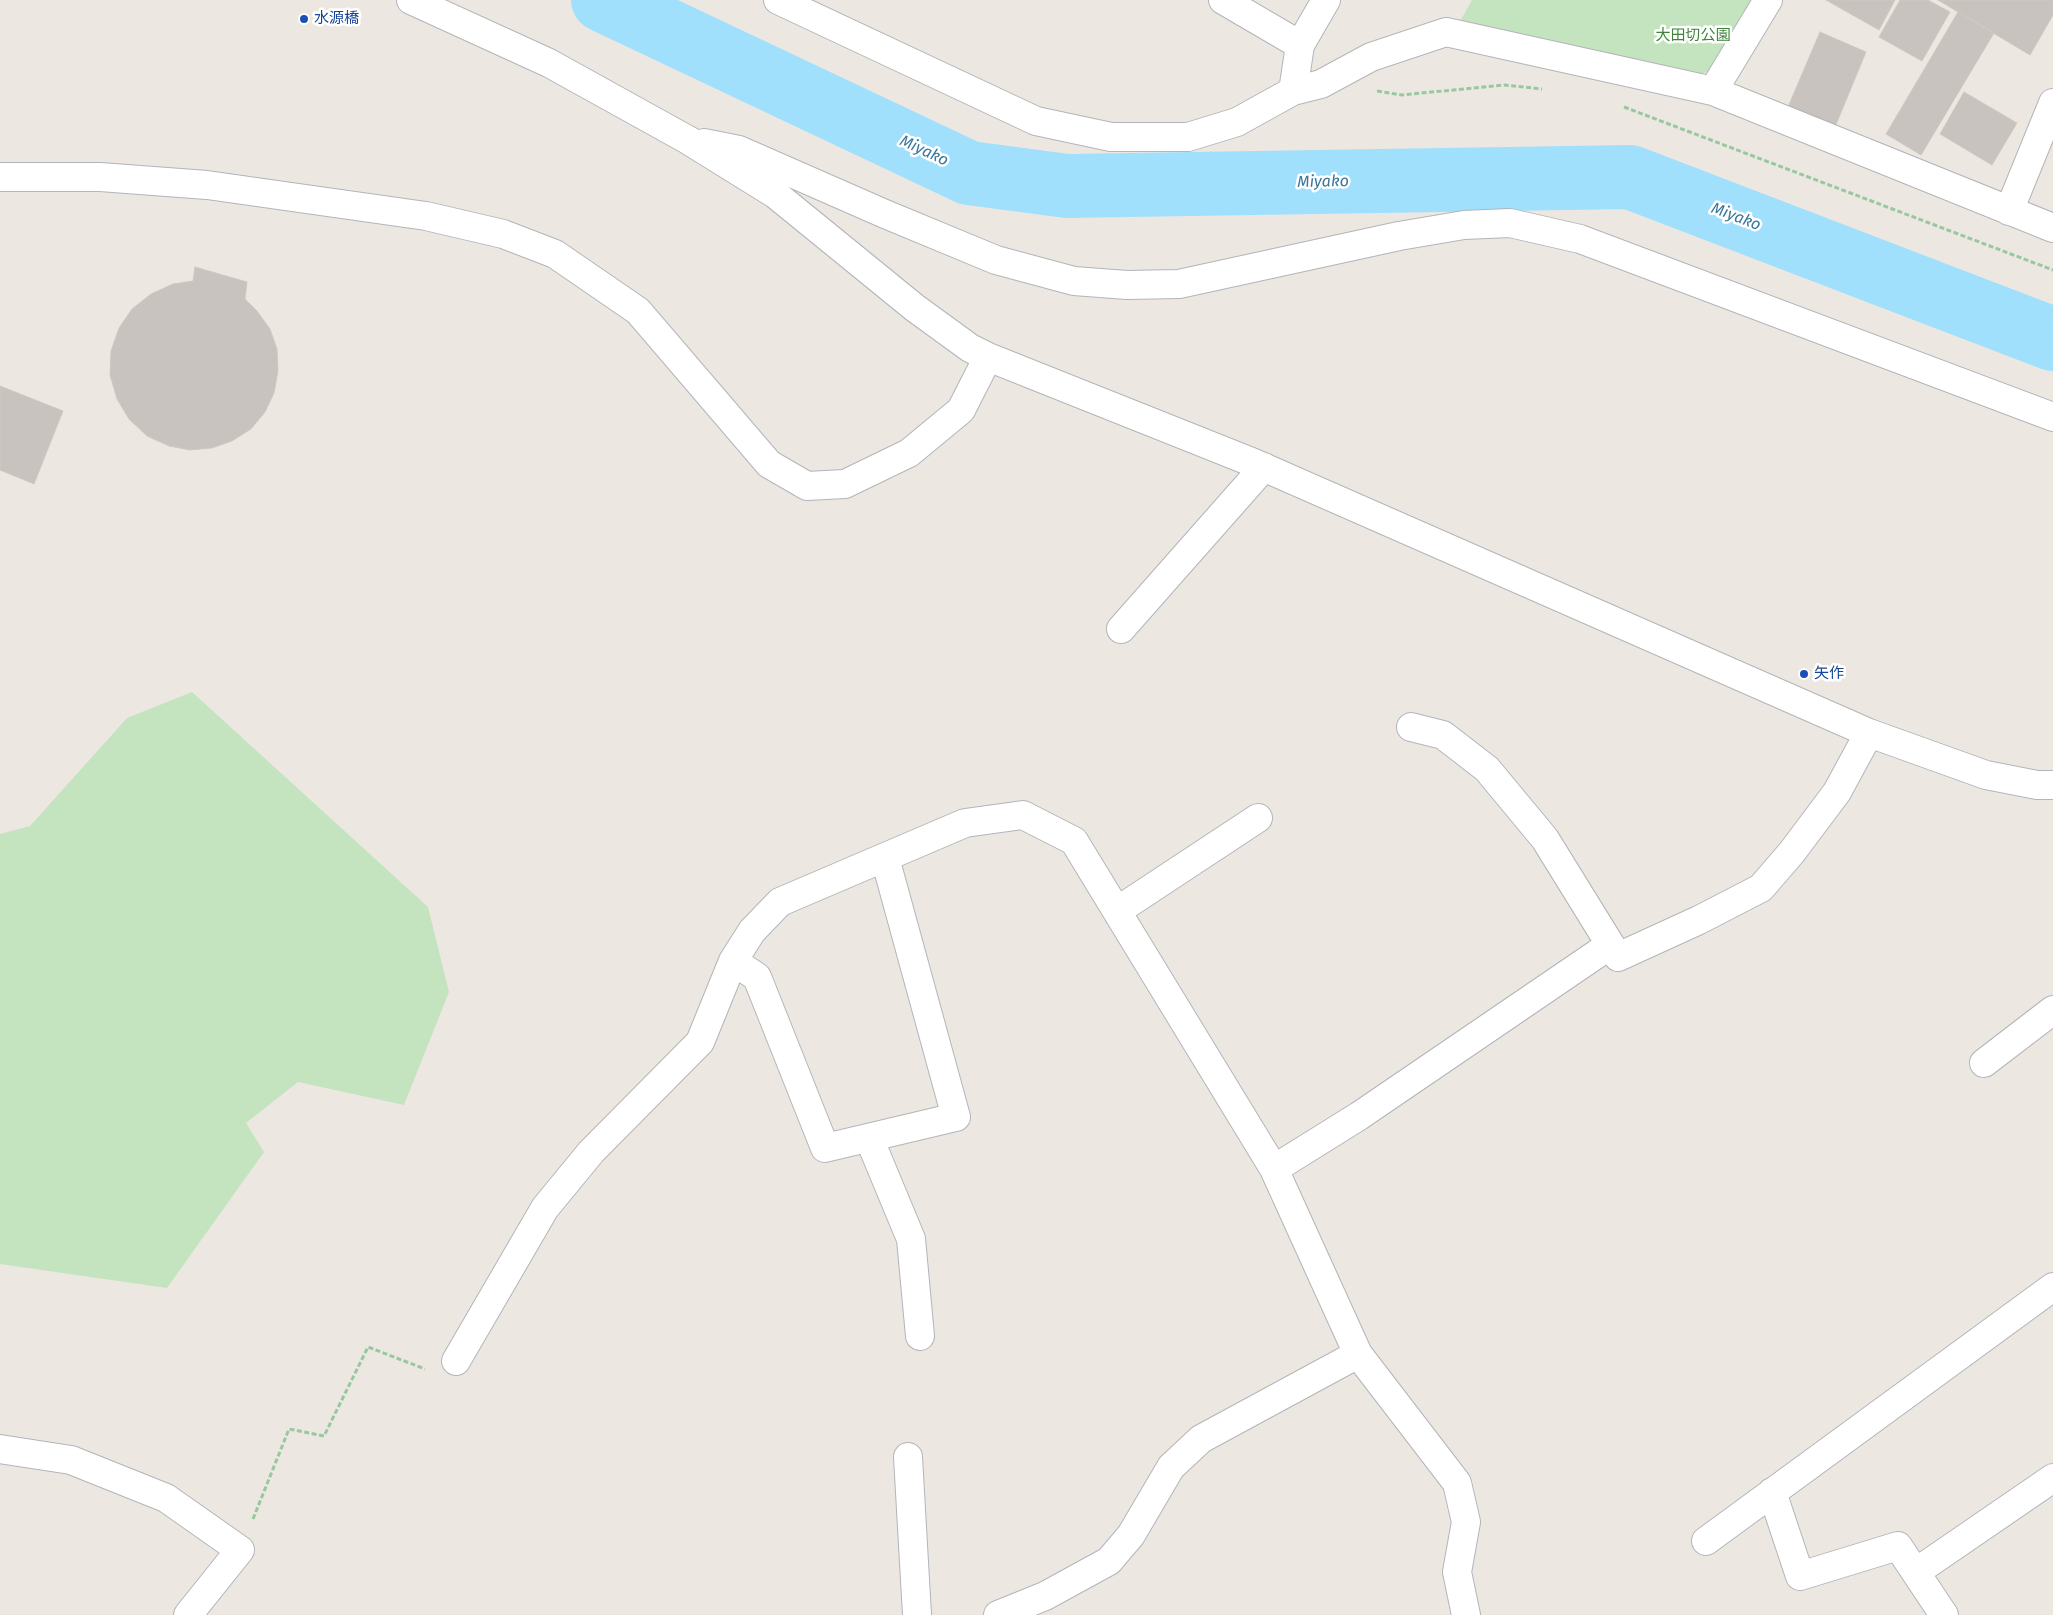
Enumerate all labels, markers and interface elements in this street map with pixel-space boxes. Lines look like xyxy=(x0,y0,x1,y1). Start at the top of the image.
place label: 水源橋 xyxy=(314,10,359,28)
marker: 水源橋 xyxy=(298,13,310,25)
park label: 大田切公園 xyxy=(1656,27,1730,45)
water label: Miyako xyxy=(897,131,951,171)
water label: Miyako xyxy=(1297,172,1349,192)
water label: Miyako xyxy=(1708,199,1764,235)
place label: 矢作 xyxy=(1814,665,1844,683)
marker: 矢作 xyxy=(1798,668,1810,680)

